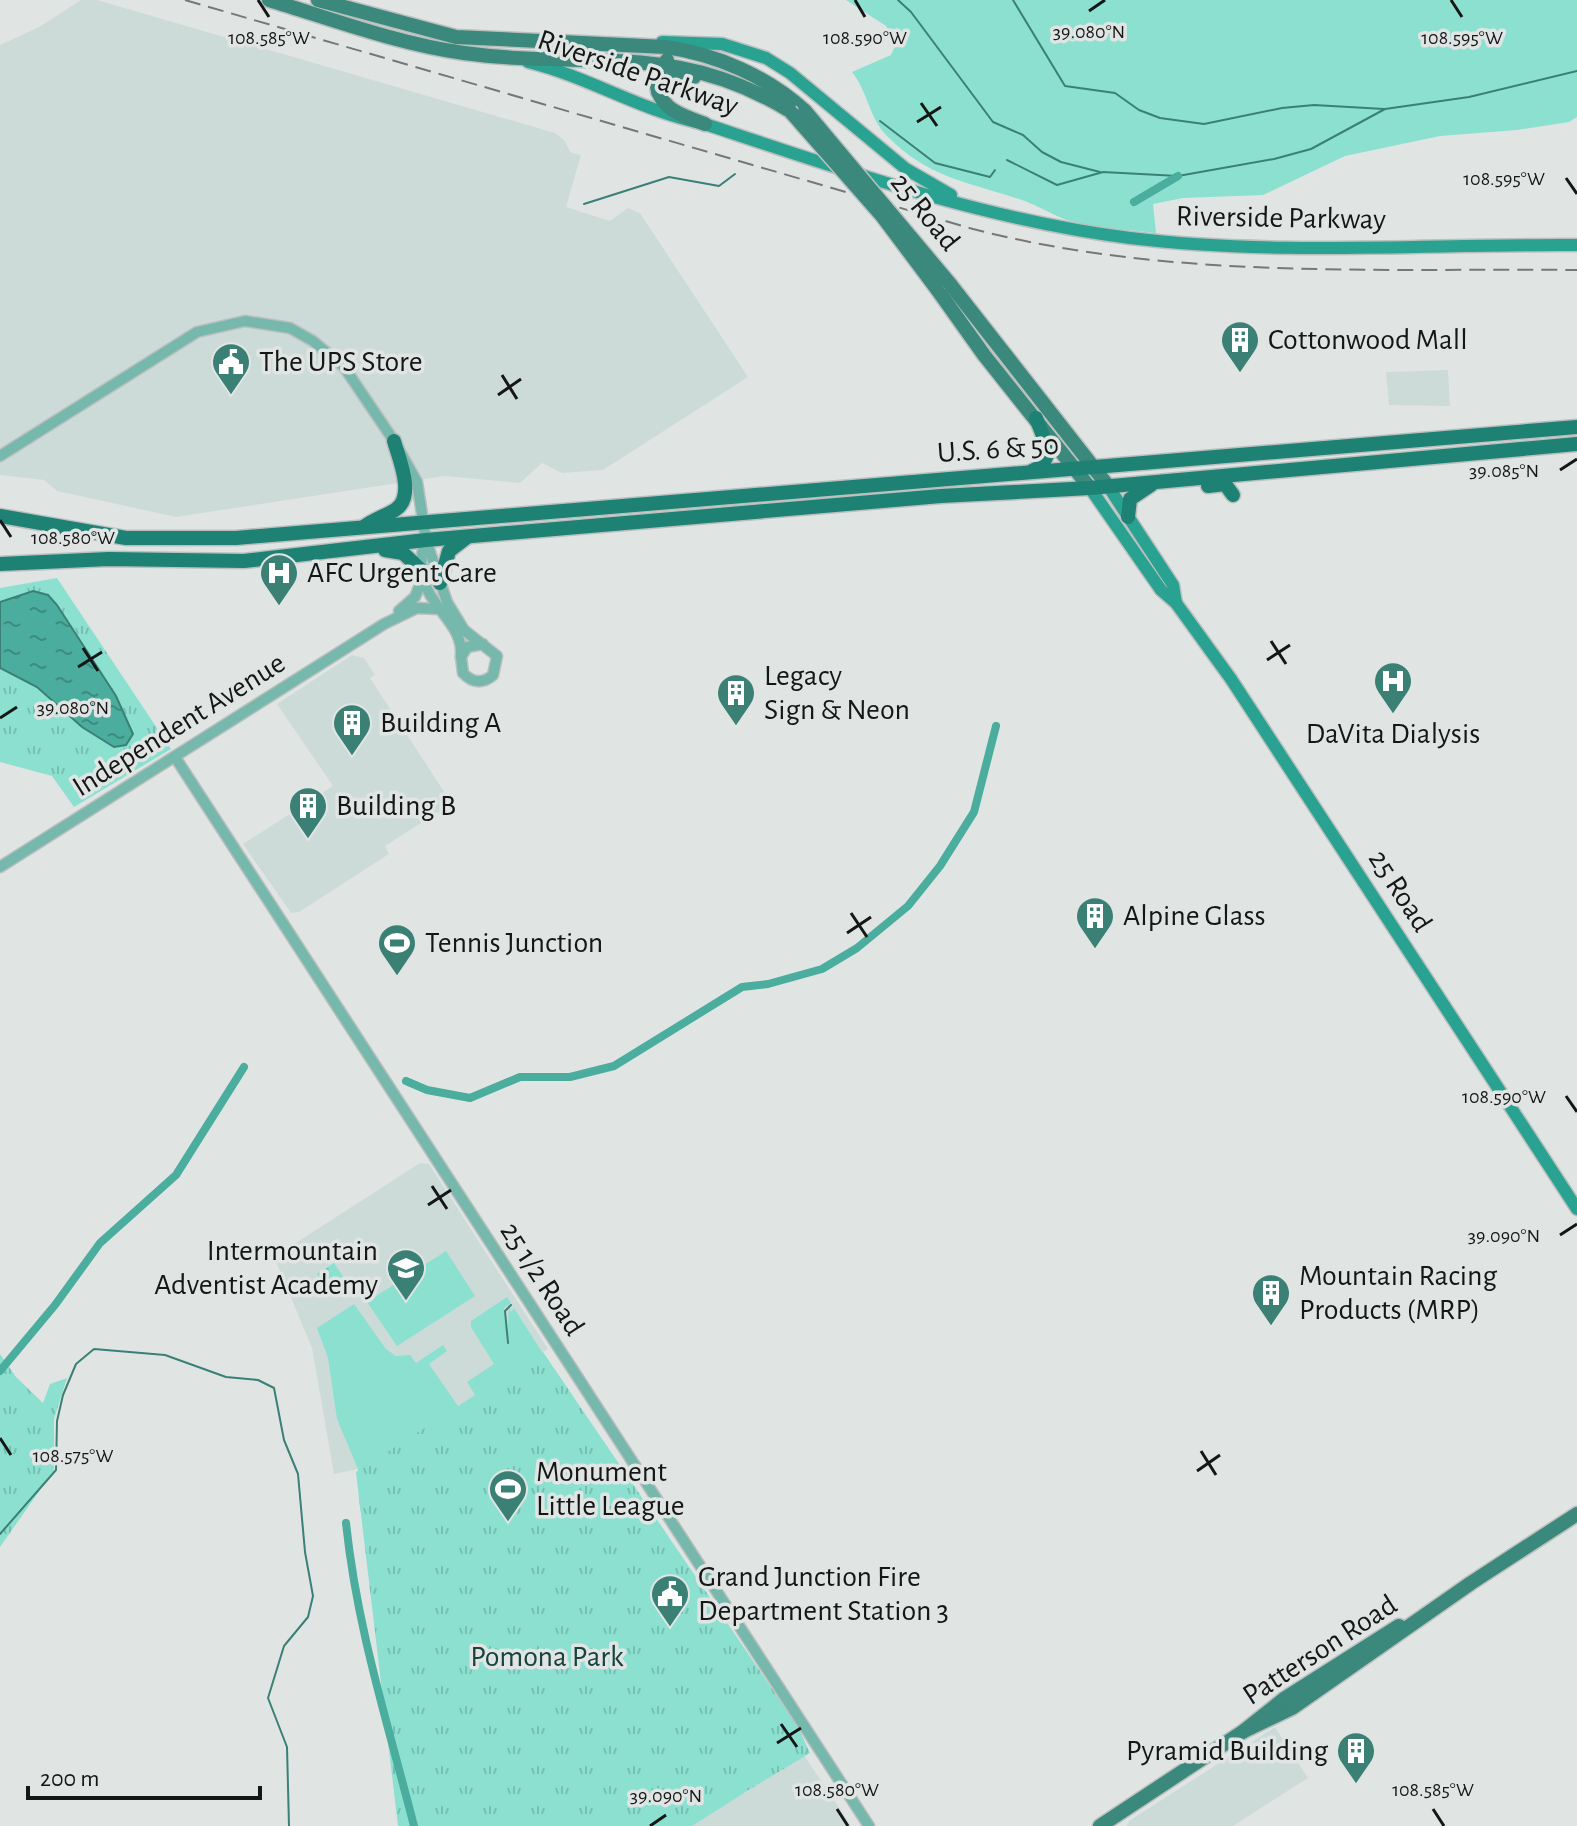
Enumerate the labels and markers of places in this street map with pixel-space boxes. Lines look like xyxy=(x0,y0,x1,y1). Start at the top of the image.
building icon: Cottonwood Mall xyxy=(1219,319,1261,374)
place label: Cottonwood Mall xyxy=(1268,325,1468,355)
public building icon: The UPS Store xyxy=(210,341,252,396)
place label: The UPS Store xyxy=(259,347,423,377)
hospital icon: AFC Urgent Care xyxy=(258,552,300,607)
place label: AFC Urgent Care xyxy=(307,558,497,588)
hospital icon: DaVita Dialysis xyxy=(1372,660,1414,715)
place label: Legacy Sign & Neon xyxy=(764,661,910,725)
building icon: Legacy Sign & Neon xyxy=(715,672,757,727)
building icon: Building A xyxy=(331,702,373,757)
place label: Building A xyxy=(380,708,501,738)
place label: DaVita Dialysis xyxy=(1306,719,1480,749)
building icon: Building B xyxy=(287,785,329,840)
place label: Building B xyxy=(336,791,456,821)
building icon: Alpine Glass xyxy=(1074,895,1116,950)
place label: Alpine Glass xyxy=(1123,901,1266,931)
sports icon: Tennis Junction xyxy=(376,922,418,977)
place label: Tennis Junction xyxy=(425,928,603,958)
place label: Intermountain Adventist Academy xyxy=(154,1236,378,1300)
school or university icon: Intermountain Adventist Academy xyxy=(385,1247,427,1302)
place label: Mountain Racing Products (MRP) xyxy=(1299,1261,1498,1325)
building icon: Mountain Racing Products (MRP) xyxy=(1250,1272,1292,1327)
place label: Monument Little League xyxy=(536,1457,685,1521)
sports icon: Monument Little League xyxy=(487,1468,529,1523)
place label: Grand Junction Fire Department Station 3 xyxy=(698,1562,949,1626)
public building icon: Grand Junction Fire Department Station 3 xyxy=(649,1573,691,1628)
building icon: Pyramid Building xyxy=(1335,1730,1377,1785)
place label: Pyramid Building xyxy=(1126,1736,1328,1766)

